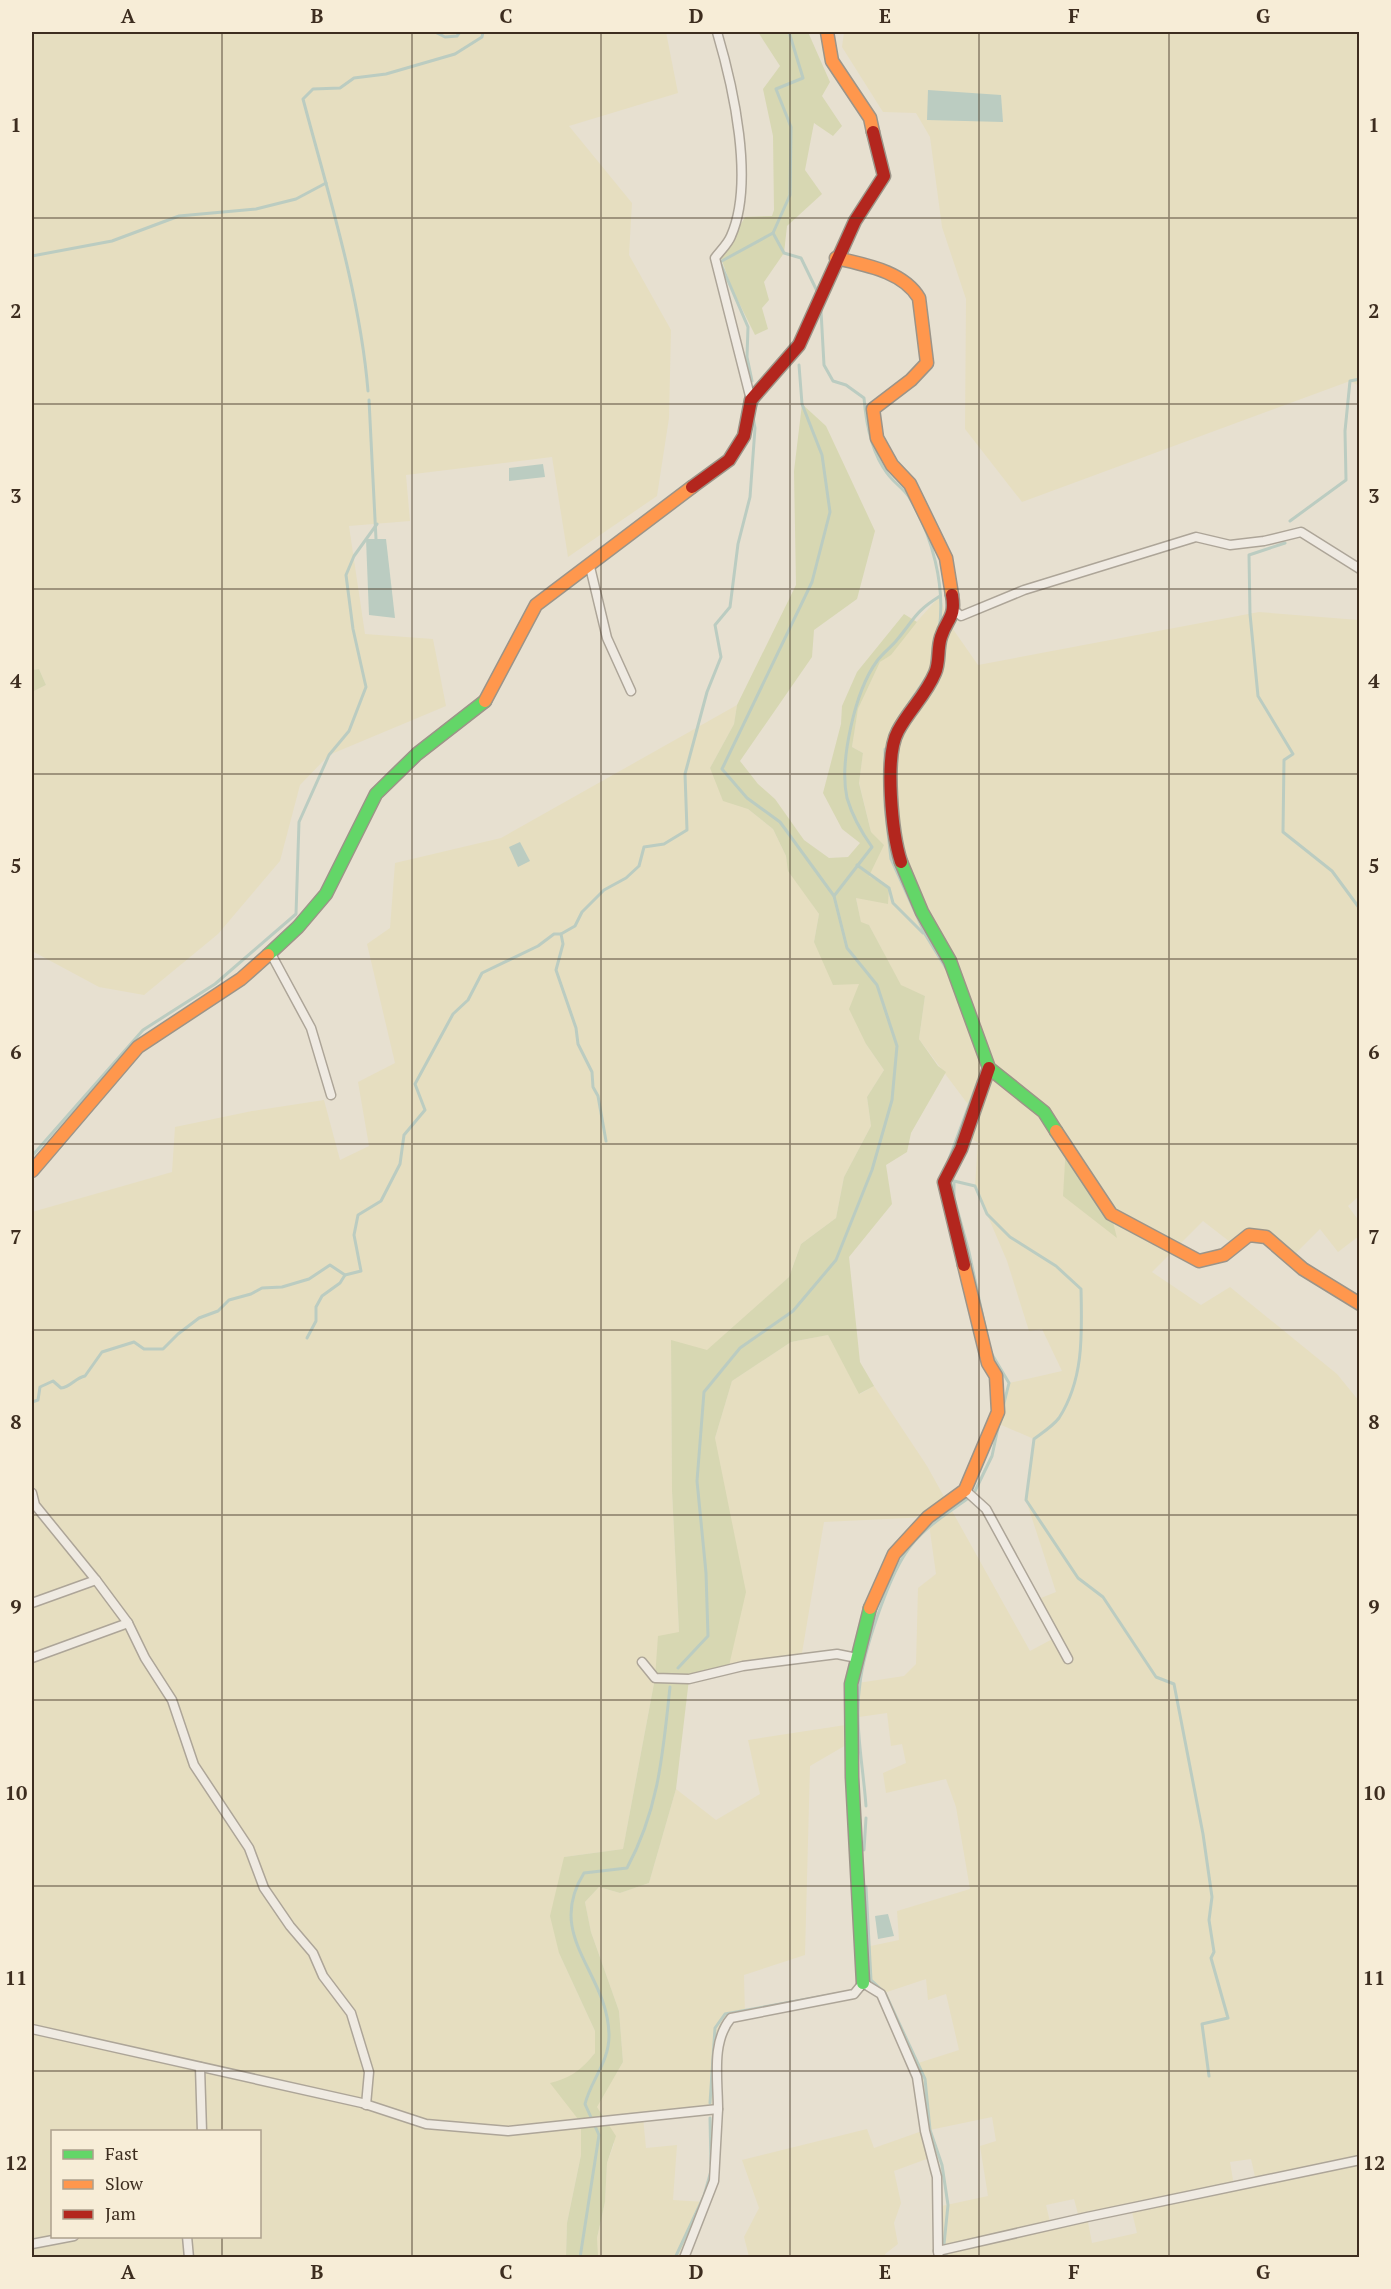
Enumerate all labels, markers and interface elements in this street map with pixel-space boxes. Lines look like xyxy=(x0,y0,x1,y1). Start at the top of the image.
text: A xyxy=(121,2,136,29)
text: B xyxy=(311,2,324,29)
text: C xyxy=(499,2,513,29)
text: D xyxy=(689,2,703,29)
text: E xyxy=(879,2,891,29)
text: F xyxy=(1068,2,1080,29)
text: G xyxy=(1256,2,1270,29)
text: 1 xyxy=(10,111,22,138)
text: 1 xyxy=(1368,111,1380,138)
text: 2 xyxy=(10,297,22,324)
text: 2 xyxy=(1368,297,1380,324)
text: 3 xyxy=(10,482,22,509)
text: 3 xyxy=(1368,482,1380,509)
text: 4 xyxy=(10,667,22,694)
text: 4 xyxy=(1368,667,1380,694)
text: 5 xyxy=(10,852,22,879)
text: 5 xyxy=(1368,852,1380,879)
text: 6 xyxy=(10,1038,22,1065)
text: 6 xyxy=(1368,1038,1380,1065)
text: 7 xyxy=(10,1223,22,1250)
text: 7 xyxy=(1368,1223,1380,1250)
text: 8 xyxy=(10,1408,22,1435)
text: 8 xyxy=(1368,1408,1380,1435)
text: 9 xyxy=(10,1593,22,1620)
text: 9 xyxy=(1368,1593,1380,1620)
text: 10 xyxy=(5,1779,27,1806)
text: 10 xyxy=(1363,1779,1385,1806)
text: 11 xyxy=(5,1964,27,1991)
text: 11 xyxy=(1363,1964,1385,1991)
legend xyxy=(51,2130,261,2238)
text: Fast xyxy=(105,2141,139,2165)
text: 12 xyxy=(5,2149,27,2176)
text: 12 xyxy=(1363,2149,1385,2176)
text: Slow xyxy=(105,2171,144,2195)
text: Jam xyxy=(105,2201,136,2225)
text: A xyxy=(121,2258,136,2285)
text: B xyxy=(311,2258,324,2285)
text: C xyxy=(499,2258,513,2285)
text: D xyxy=(689,2258,703,2285)
text: E xyxy=(879,2258,891,2285)
text: F xyxy=(1068,2258,1080,2285)
text: G xyxy=(1256,2258,1270,2285)

